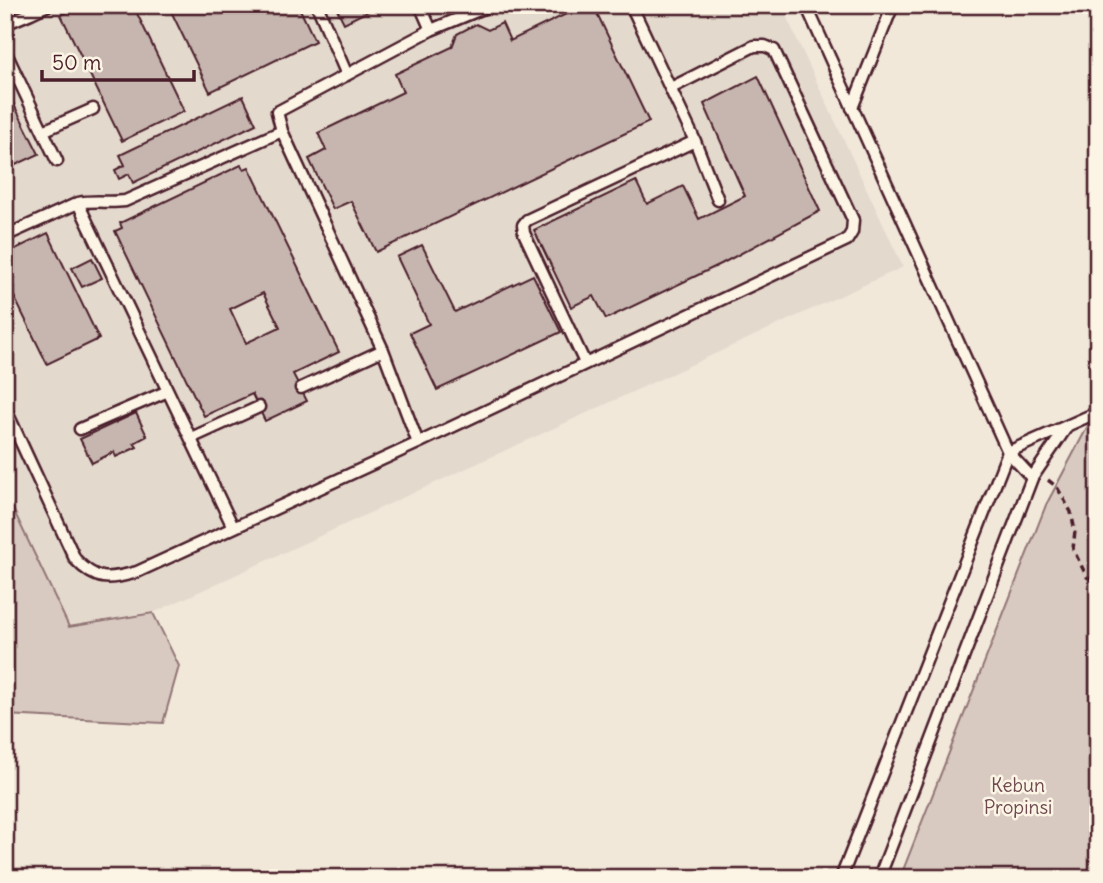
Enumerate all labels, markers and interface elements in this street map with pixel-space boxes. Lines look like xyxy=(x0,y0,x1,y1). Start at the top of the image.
scale bar xyxy=(42,38,194,82)
text: 50 m xyxy=(52,49,101,76)
park label: Kebun Propinsi xyxy=(984,773,1052,819)

